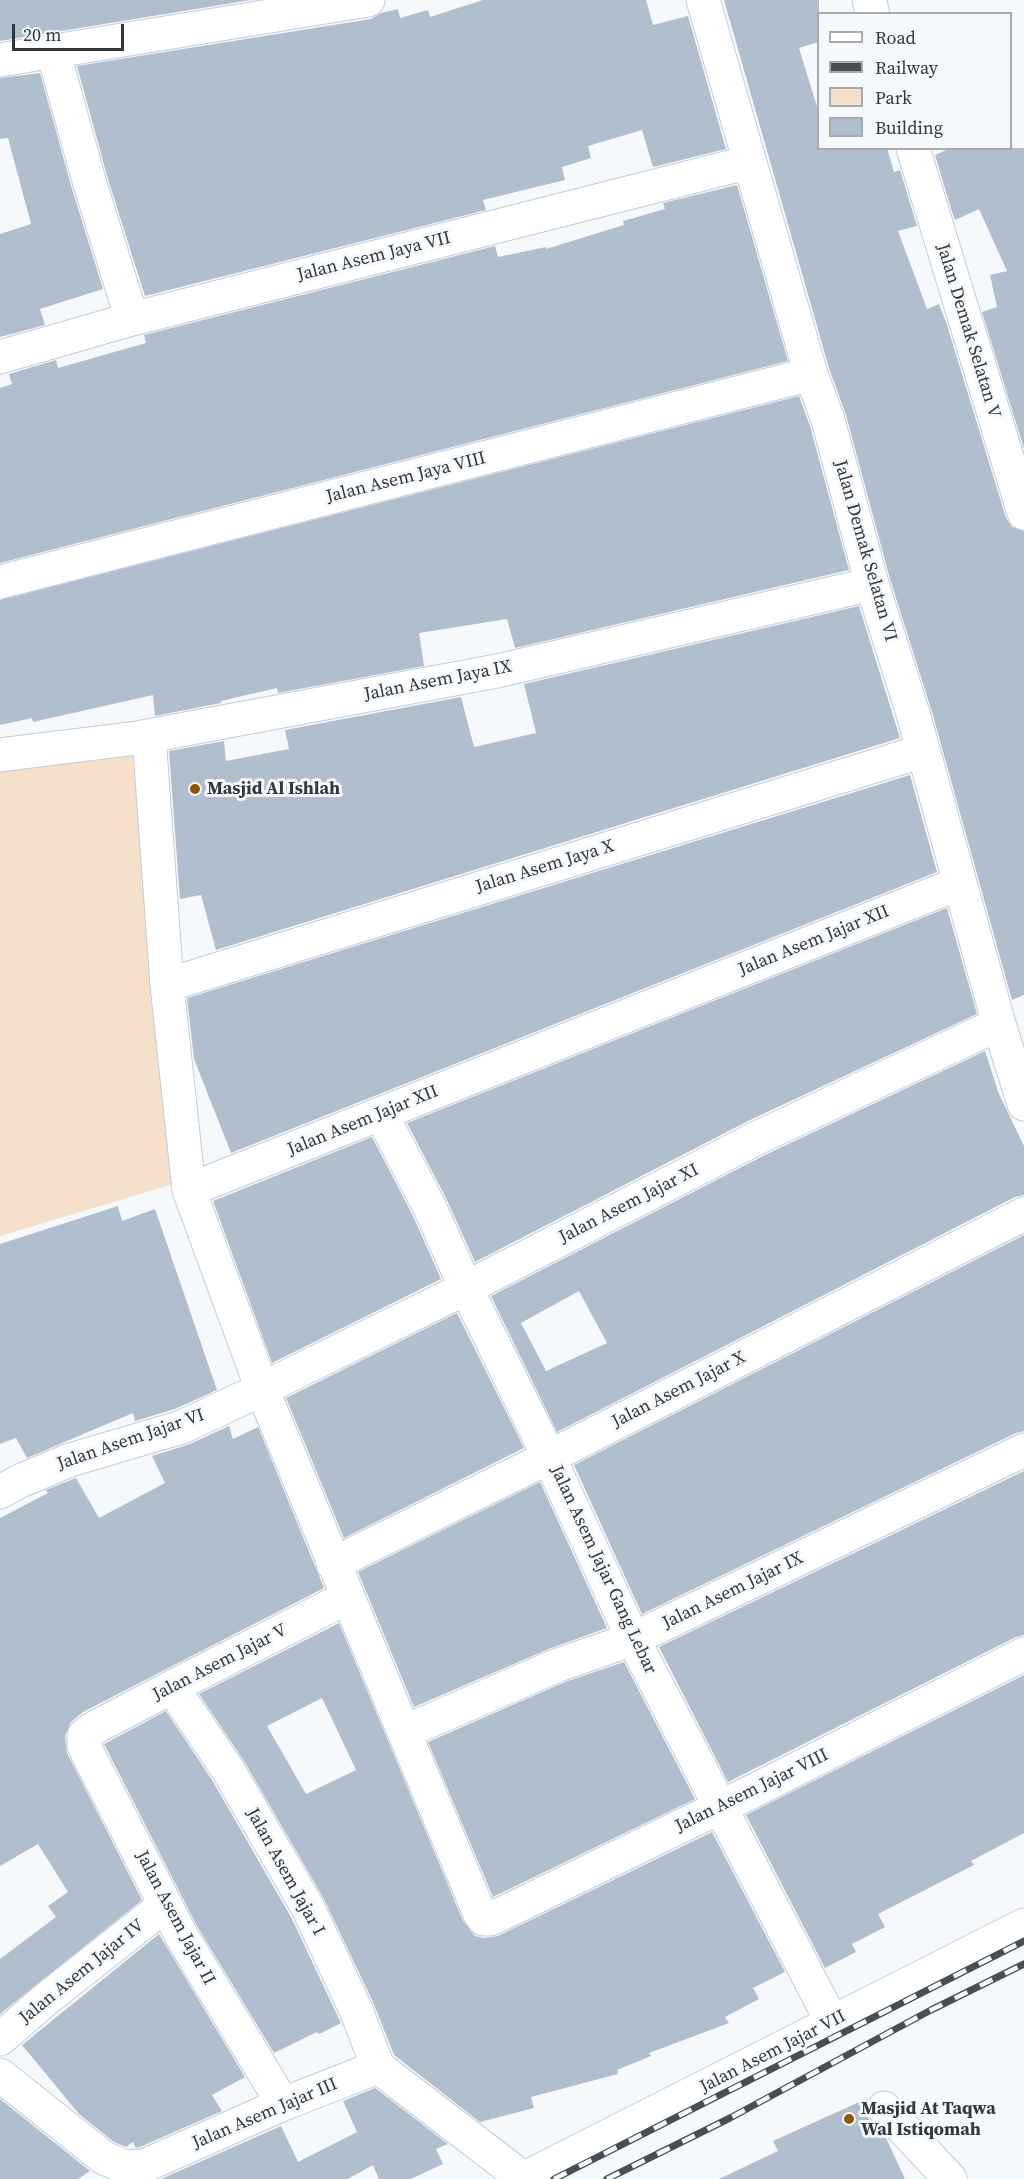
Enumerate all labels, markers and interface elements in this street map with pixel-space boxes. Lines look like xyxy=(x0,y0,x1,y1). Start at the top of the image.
scale bar xyxy=(15,12,128,50)
legend xyxy=(817,12,1012,150)
text: 20 m xyxy=(23,22,61,47)
text: Road xyxy=(875,25,916,50)
text: Railway xyxy=(875,55,938,80)
text: Park xyxy=(875,85,912,110)
text: Building xyxy=(875,115,943,140)
street label: Jalan Asem Jaya VII xyxy=(295,228,453,286)
street label: Jalan Demak Selatan V xyxy=(931,241,1005,421)
street label: Jalan Asem Jaya VIII xyxy=(324,448,488,508)
street label: Jalan Demak Selatan VI xyxy=(829,458,901,644)
street label: Jalan Asem Jaya IX xyxy=(362,656,514,706)
place label: Masjid Al Ishlah xyxy=(207,778,340,800)
marker: Masjid Al Ishlah xyxy=(188,782,202,796)
street label: Jalan Asem Jaya X xyxy=(473,836,617,898)
street label: Jalan Asem Jajar XII xyxy=(736,901,892,981)
street label: Jalan Asem Jajar XII xyxy=(285,1081,441,1161)
street label: Jalan Asem Jajar XI xyxy=(556,1159,702,1249)
street label: Jalan Asem Jajar X xyxy=(609,1347,749,1433)
street label: Jalan Asem Jajar VI xyxy=(55,1405,207,1475)
street label: Jalan Asem Jajar Gang Lebar xyxy=(545,1462,661,1678)
street label: Jalan Asem Jajar IX xyxy=(659,1548,807,1634)
street label: Jalan Asem Jajar V xyxy=(149,1620,291,1706)
street label: Jalan Asem Jajar VIII xyxy=(672,1745,832,1837)
street label: Jalan Asem Jajar I xyxy=(241,1805,329,1939)
street label: Jalan Asem Jajar II xyxy=(131,1847,219,1989)
street label: Jalan Asem Jajar IV xyxy=(15,1915,149,2029)
street label: Jalan Asem Jajar VII xyxy=(696,2006,850,2098)
street label: Jalan Asem Jajar III xyxy=(189,2074,341,2154)
place label: Masjid At Taqwa Wal Istiqomah xyxy=(861,2098,996,2140)
marker: Masjid At Taqwa Wal Istiqomah xyxy=(842,2112,856,2126)

